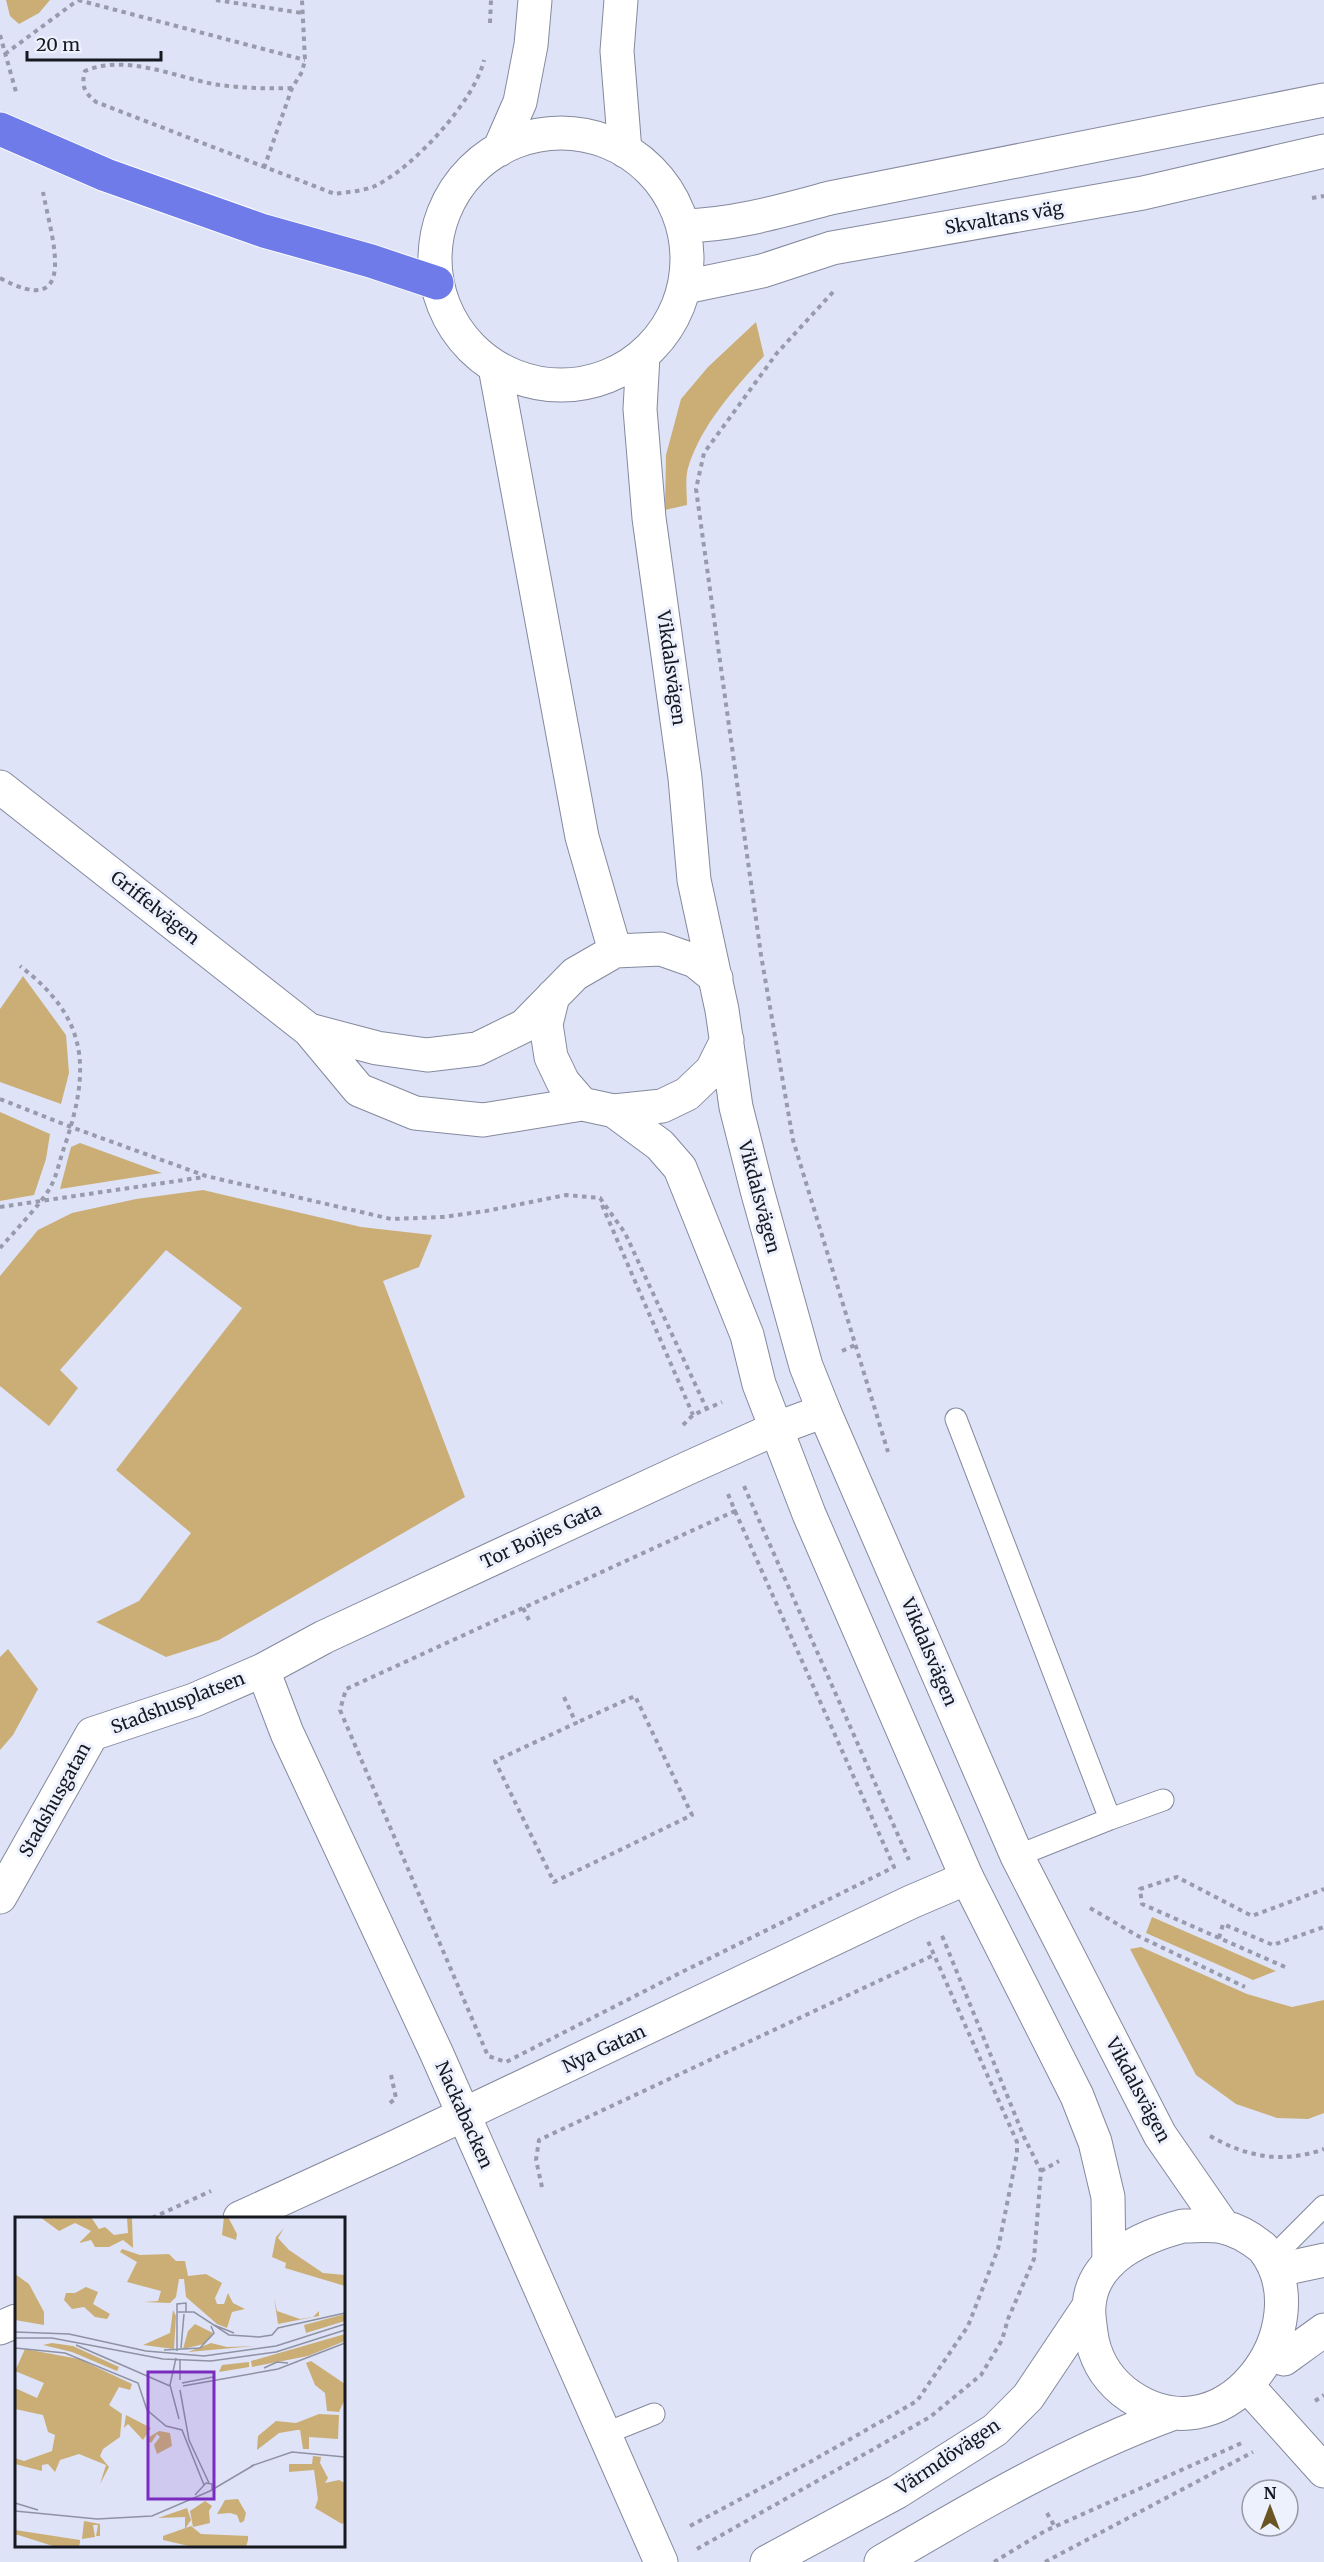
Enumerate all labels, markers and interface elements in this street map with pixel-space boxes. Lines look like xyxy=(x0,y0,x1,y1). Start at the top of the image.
scale bar xyxy=(27,24,160,62)
text: 20 m xyxy=(36,33,80,56)
street label: Skvaltans väg xyxy=(943,196,1065,239)
street label: Vikdalsvägen xyxy=(652,608,691,727)
street label: Griffelvägen xyxy=(106,866,205,950)
street label: Vikdalsvägen xyxy=(733,1137,786,1256)
street label: Tor Boijes Gata xyxy=(477,1497,605,1574)
street label: Vikdalsvägen xyxy=(896,1593,963,1710)
street label: Stadshusplatsen xyxy=(108,1666,248,1739)
street label: Stadshusgatan xyxy=(14,1738,96,1861)
street label: Nya Gatan xyxy=(559,2019,649,2078)
street label: Vikdalsvägen xyxy=(1101,2032,1176,2146)
street label: Nackabacken xyxy=(431,2058,498,2172)
inset map xyxy=(15,2217,345,2547)
street label: Värmdövägen xyxy=(890,2413,1004,2500)
north arrow xyxy=(1240,2478,1300,2538)
text: N xyxy=(1264,2483,1277,2503)

